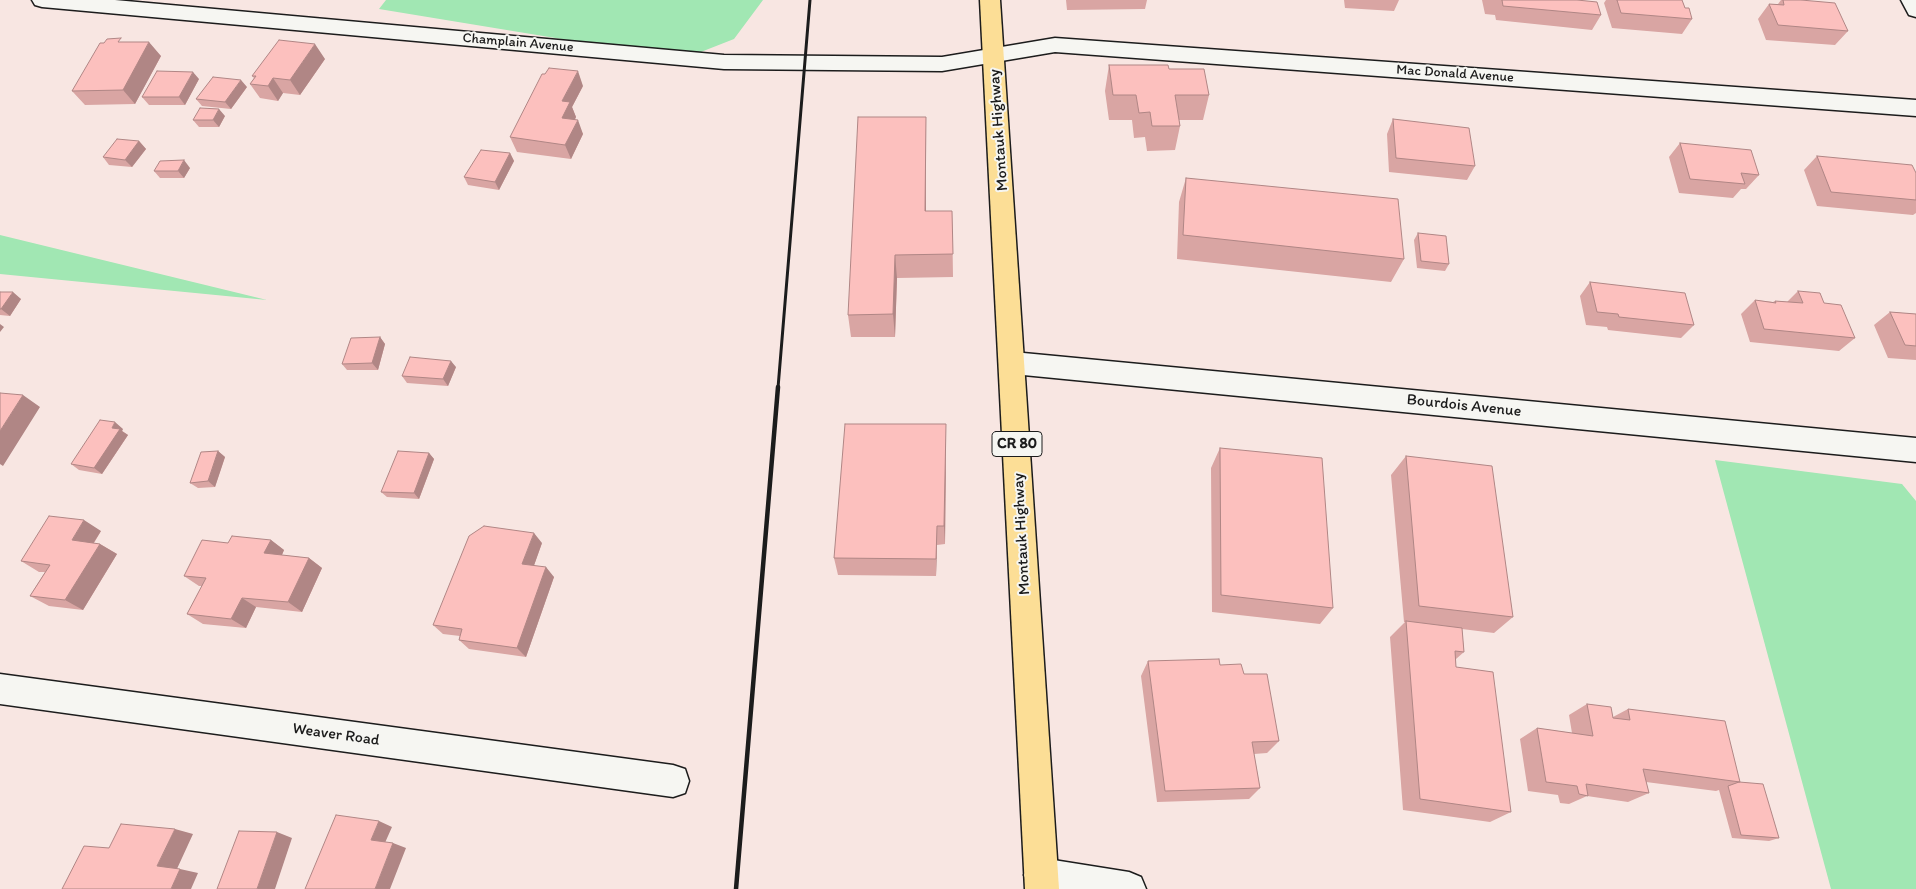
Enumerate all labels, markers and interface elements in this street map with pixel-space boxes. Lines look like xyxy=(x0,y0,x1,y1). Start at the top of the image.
street label: Champlain Avenue xyxy=(462,30,574,56)
street label: Mac Donald Avenue xyxy=(1396,62,1514,86)
street label: Montauk Highway xyxy=(985,68,1013,192)
street label: Bourdois Avenue xyxy=(1406,390,1522,422)
road number: CR 80 xyxy=(992,432,1042,456)
street label: Montauk Highway xyxy=(1009,472,1035,596)
street label: Weaver Road xyxy=(291,719,381,751)

